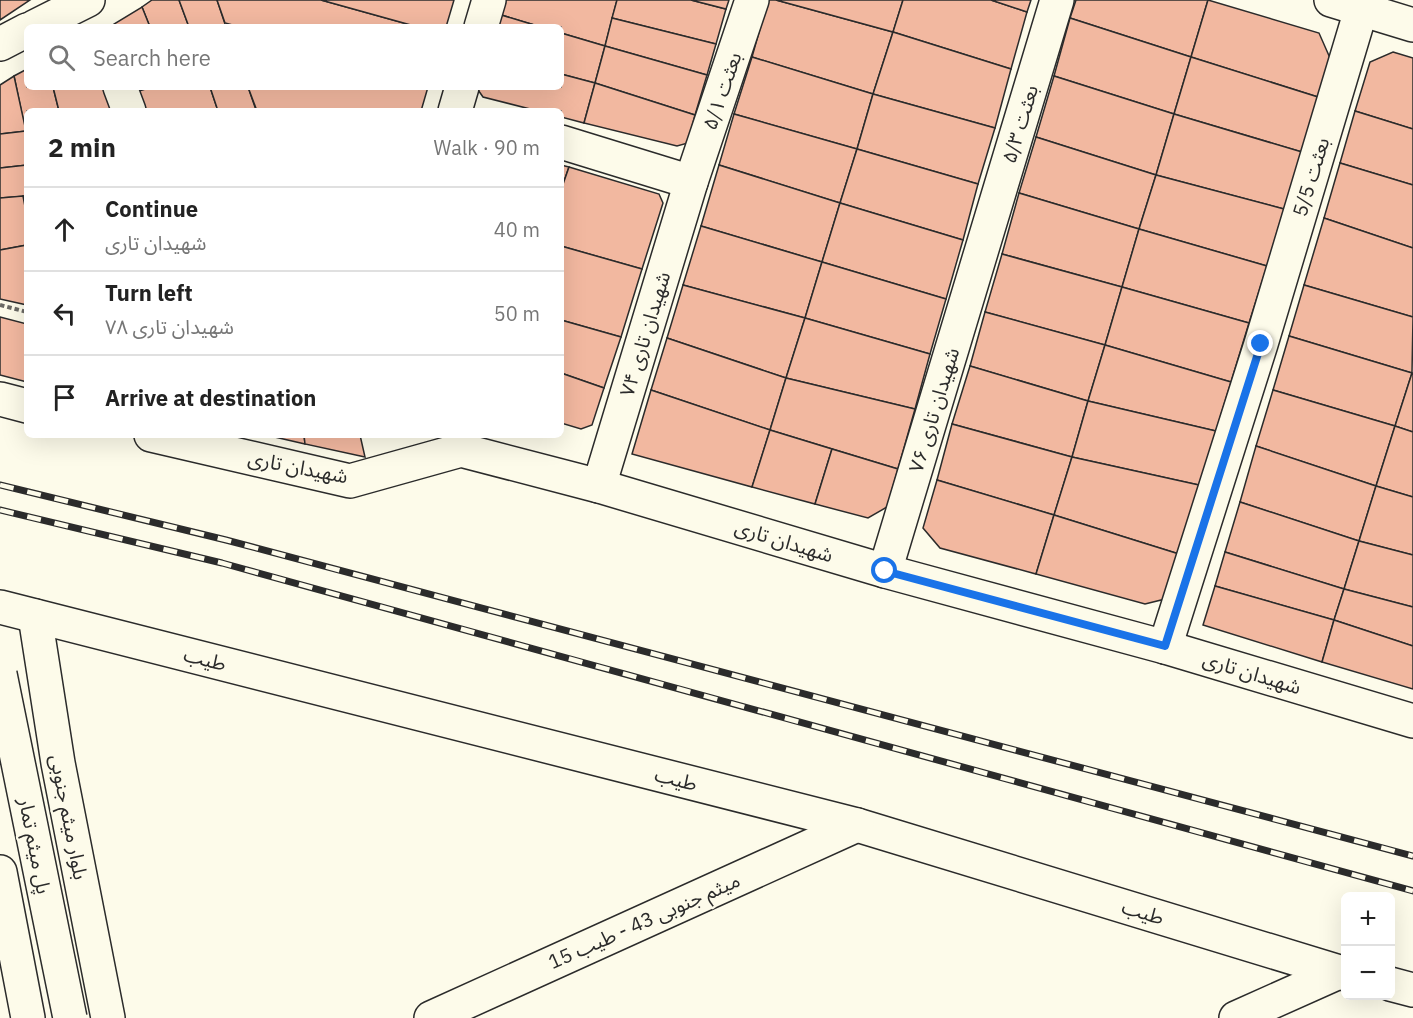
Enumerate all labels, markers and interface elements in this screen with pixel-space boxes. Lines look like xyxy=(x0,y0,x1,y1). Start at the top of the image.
search box xyxy=(24,24,564,90)
icon: search xyxy=(45,41,78,74)
text: Search here xyxy=(93,43,211,72)
street label: بعثت ۵/۱ xyxy=(696,48,747,133)
street label: بعثت ۵/۳ xyxy=(995,81,1044,166)
text: 2 min xyxy=(48,130,116,164)
text: Walk · 90 m xyxy=(434,134,540,161)
street label: بعثت 5/5 xyxy=(1286,134,1335,220)
text: Continue xyxy=(105,194,198,223)
icon: ahead xyxy=(48,213,81,246)
text: 40 m xyxy=(494,216,540,243)
text: شهیدان تاری xyxy=(105,229,206,256)
street label: شهیدان تاری ۷۴ xyxy=(613,268,676,400)
text: Turn left xyxy=(105,278,193,307)
icon: left xyxy=(48,297,81,330)
text: 50 m xyxy=(494,300,540,327)
text: شهیدان تاری ۷۸ xyxy=(105,313,234,340)
route end xyxy=(1247,330,1273,356)
street label: شهیدان تاری ۷۶ xyxy=(902,344,965,476)
icon: arrive xyxy=(48,381,81,414)
text: Arrive at destination xyxy=(105,383,316,412)
street label: شهیدان تاری xyxy=(246,444,350,489)
street label: شهیدان تاری xyxy=(732,513,837,568)
route start xyxy=(871,557,897,583)
street label: طیب xyxy=(181,640,229,677)
street label: شهیدان تاری xyxy=(1200,645,1305,700)
street label: بلوار میثم جنوبی xyxy=(42,752,95,882)
street label: طیب xyxy=(652,760,700,797)
street label: پل میثم تمار xyxy=(11,795,58,897)
street label: میثم جنوبی 43 - طیب 15 xyxy=(544,866,745,977)
street label: طیب xyxy=(1119,892,1168,931)
map controls xyxy=(1341,892,1395,1000)
button: + xyxy=(1341,892,1395,946)
button: − xyxy=(1341,946,1395,1000)

